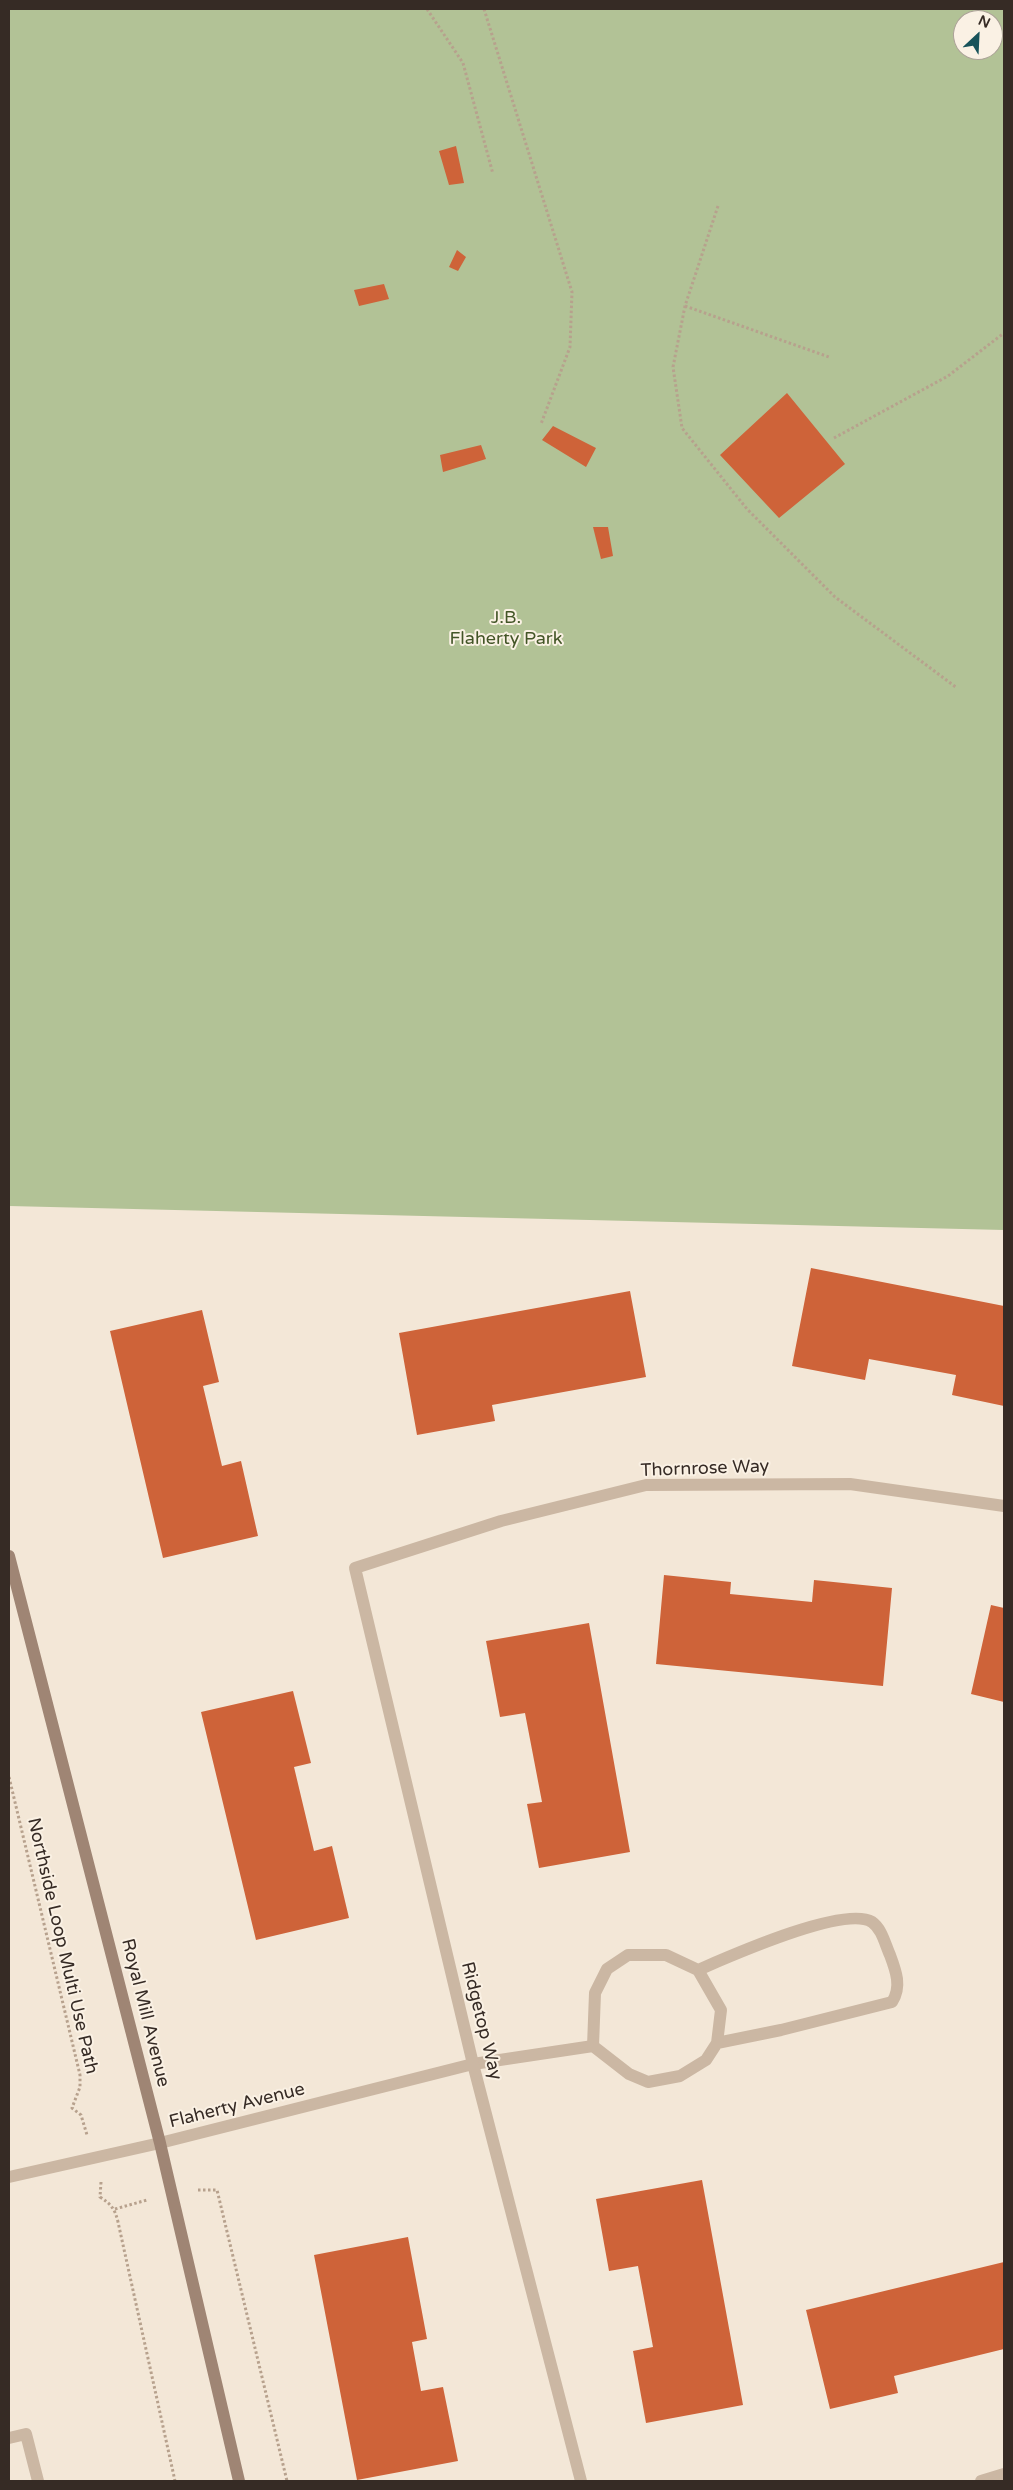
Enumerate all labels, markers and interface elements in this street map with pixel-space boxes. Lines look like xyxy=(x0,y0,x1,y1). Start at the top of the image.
north arrow xyxy=(953,10,1003,60)
text: N xyxy=(975,12,993,32)
park label: J.B. Flaherty Park xyxy=(449,607,563,650)
street label: Thornrose Way xyxy=(640,1456,770,1482)
street label: Northside Loop Multi Use Path xyxy=(22,1816,102,2076)
street label: Royal Mill Avenue xyxy=(116,1937,174,2089)
street label: Ridgetop Way xyxy=(456,1960,506,2082)
street label: Flaherty Avenue xyxy=(167,2079,307,2133)

